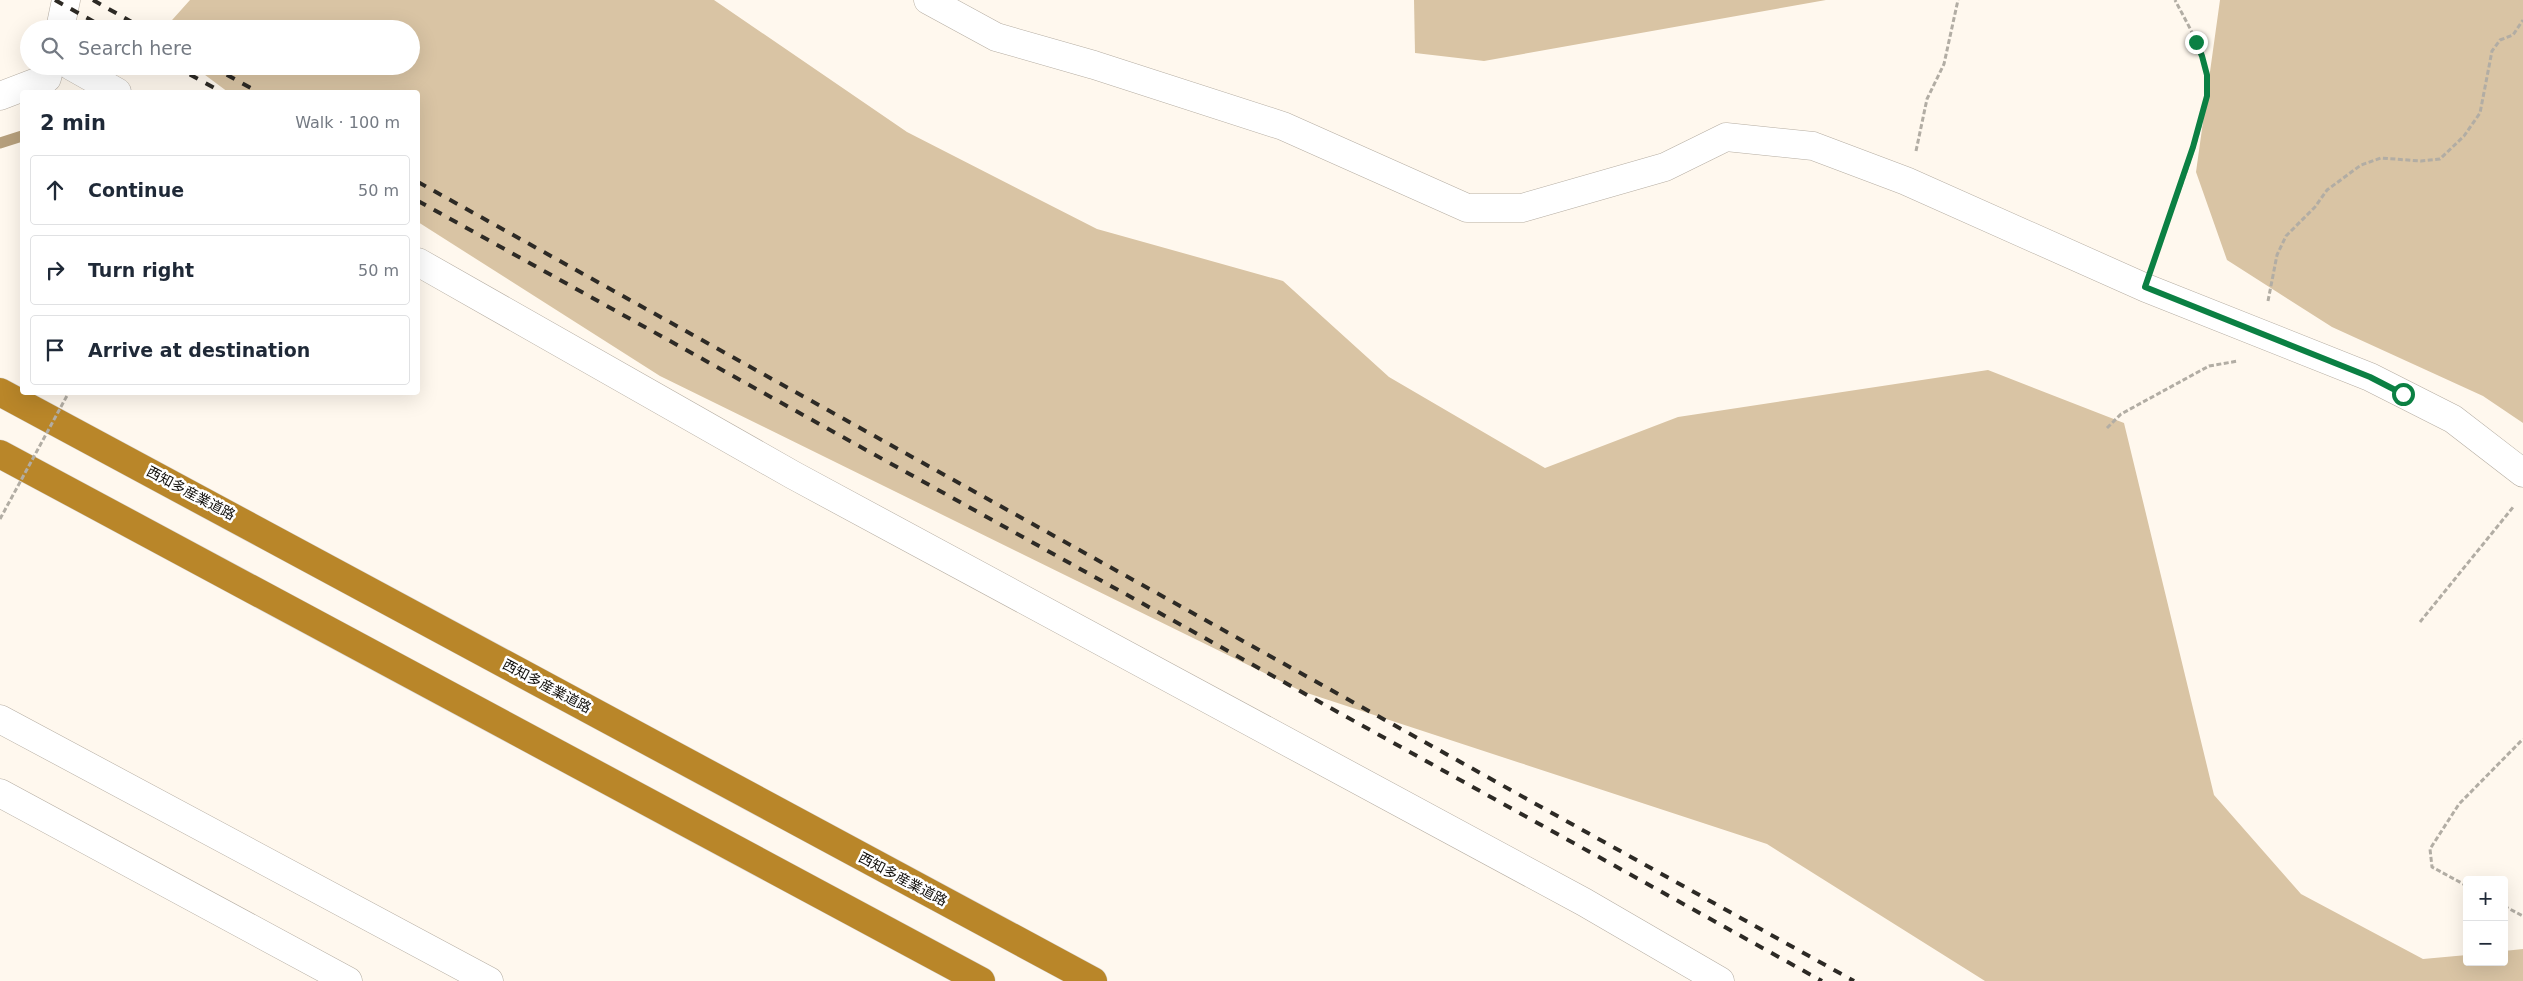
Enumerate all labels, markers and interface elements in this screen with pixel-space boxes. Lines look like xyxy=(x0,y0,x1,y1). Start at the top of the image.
search box xyxy=(20,20,420,75)
route end xyxy=(2185,31,2208,54)
icon: search xyxy=(38,34,66,62)
text: Search here xyxy=(78,37,192,59)
text: 2 min xyxy=(40,111,106,135)
text: Walk · 100 m xyxy=(295,113,400,132)
icon: ahead xyxy=(41,176,69,204)
text: Continue xyxy=(88,179,184,201)
text: 50 m xyxy=(358,181,399,200)
icon: right xyxy=(41,256,69,284)
text: Turn right xyxy=(88,259,194,281)
text: 50 m xyxy=(358,261,399,280)
icon: arrive xyxy=(41,336,69,364)
text: Arrive at destination xyxy=(88,339,310,361)
route start xyxy=(2392,383,2415,406)
street label: 西知多産業道路 xyxy=(144,463,238,523)
street label: 西知多産業道路 xyxy=(500,656,594,716)
street label: 西知多産業道路 xyxy=(856,849,950,909)
map controls xyxy=(2463,876,2508,966)
button: + xyxy=(2463,876,2508,921)
button: − xyxy=(2463,921,2508,966)

